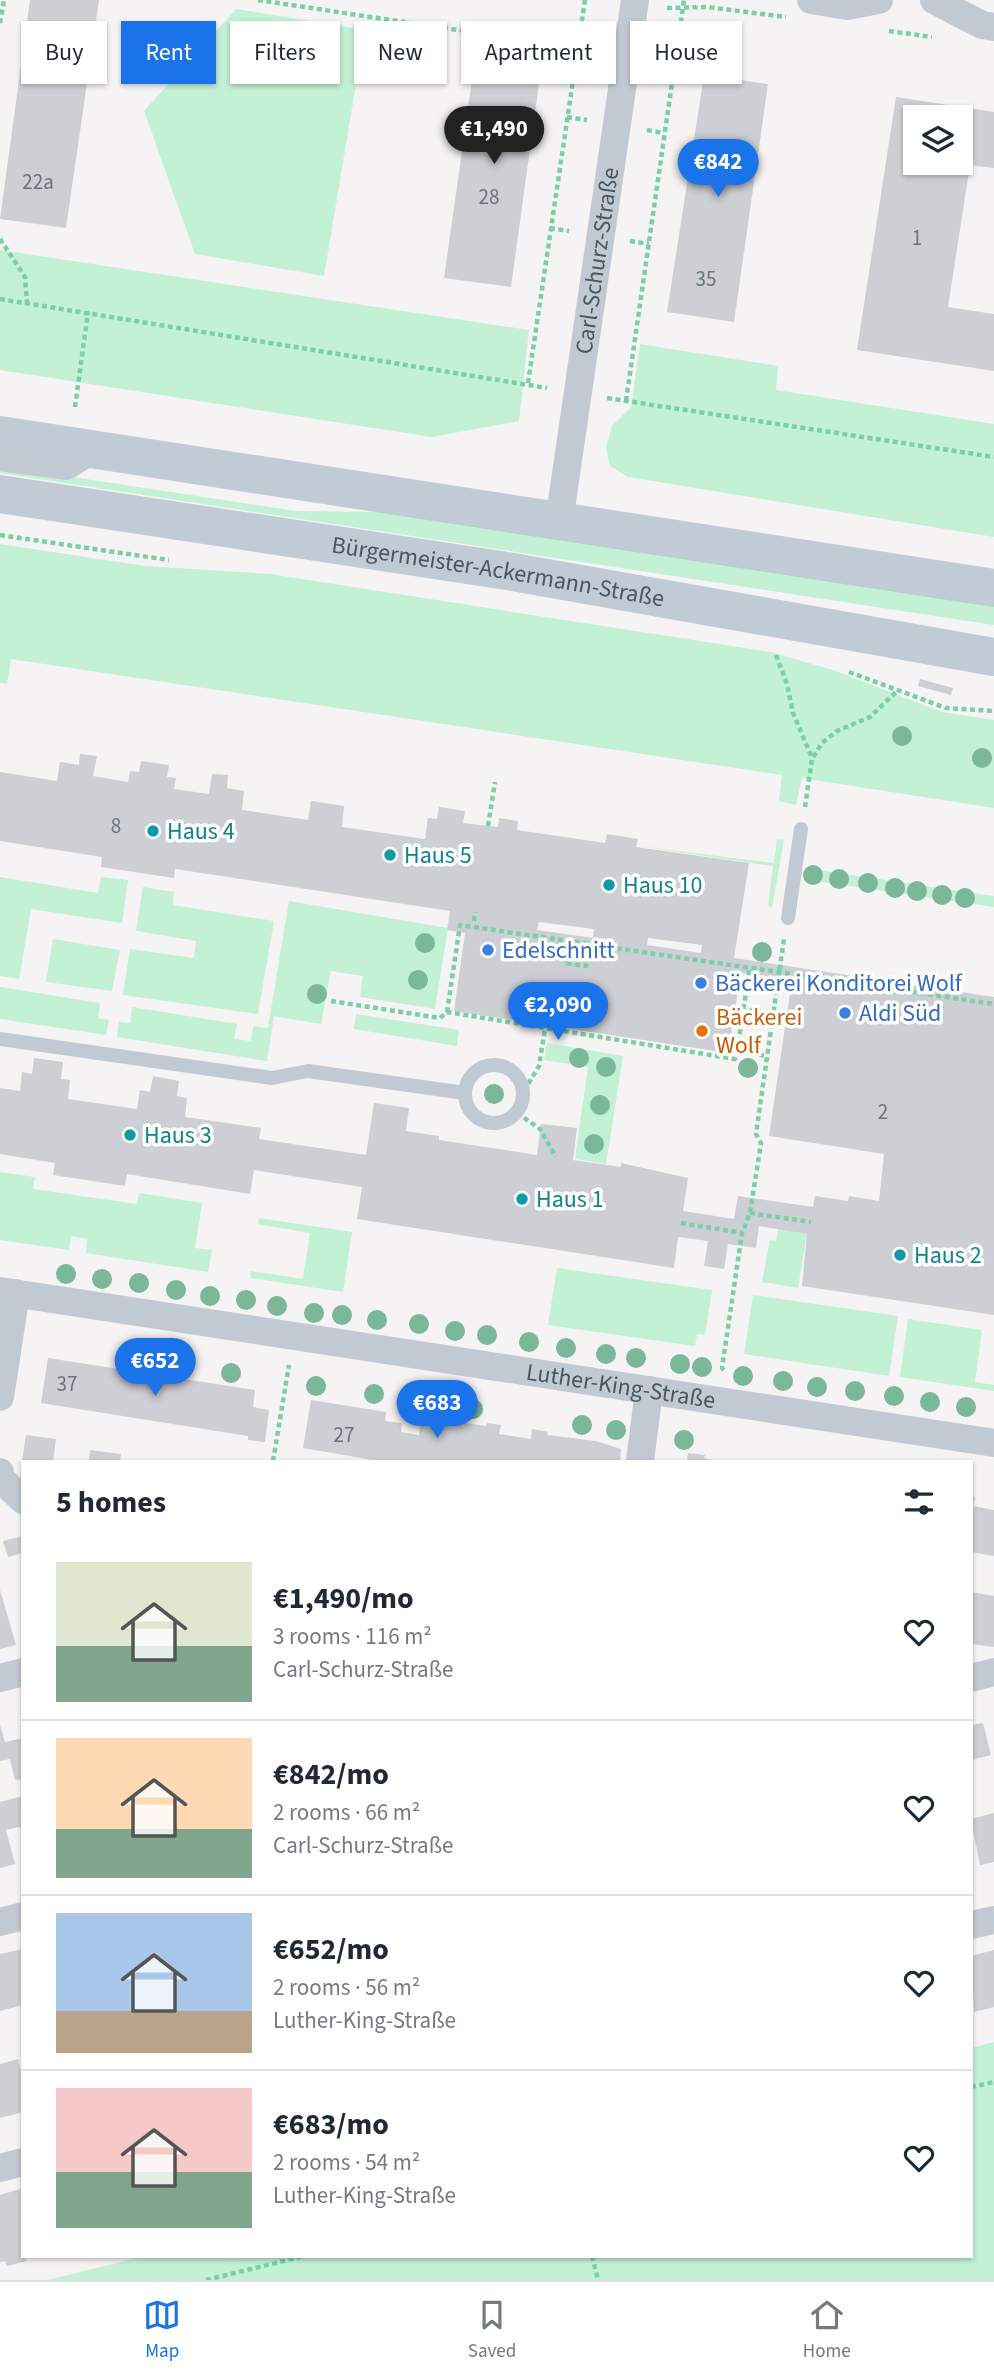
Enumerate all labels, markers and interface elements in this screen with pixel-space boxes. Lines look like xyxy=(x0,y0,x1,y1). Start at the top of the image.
chip: Buy xyxy=(21,21,107,84)
chip: Rent xyxy=(121,21,216,84)
chip: Filters xyxy=(230,21,340,84)
chip: New xyxy=(354,21,447,84)
chip: Apartment xyxy=(461,21,616,84)
chip: House xyxy=(630,21,742,84)
map controls xyxy=(903,105,973,175)
button: layers xyxy=(903,105,973,175)
pin: €1,490 xyxy=(437,106,551,166)
text: €1,490 xyxy=(460,112,528,145)
pin: €842 xyxy=(677,140,759,199)
text: €842 xyxy=(694,145,742,178)
street label: Carl-Schurz-Straße xyxy=(567,165,628,357)
house number: 22a xyxy=(22,167,54,197)
house number: 28 xyxy=(479,182,499,212)
house number: 1 xyxy=(912,223,922,253)
house number: 35 xyxy=(696,264,716,294)
street label: Bürgermeister-Ackermann-Straße xyxy=(329,528,667,616)
house number: 8 xyxy=(111,811,121,841)
place label: Haus 4 xyxy=(167,814,235,849)
marker: Haus 4 xyxy=(145,823,161,839)
place label: Haus 5 xyxy=(404,838,472,873)
marker: Haus 5 xyxy=(382,847,398,863)
place label: Haus 10 xyxy=(623,868,703,903)
marker: Haus 10 xyxy=(601,877,617,893)
place label: Edelschnitt xyxy=(502,933,615,968)
marker: Edelschnitt xyxy=(480,942,496,958)
place label: Bäckerei Konditorei Wolf xyxy=(715,966,963,1001)
marker: Bäckerei Konditorei Wolf xyxy=(693,975,709,991)
pin: €2,090 xyxy=(501,982,615,1042)
text: €2,090 xyxy=(524,988,592,1021)
place label: Aldi Süd xyxy=(859,996,941,1031)
place label: Bäckerei Wolf xyxy=(716,1000,802,1063)
marker: Aldi Süd xyxy=(837,1005,853,1021)
marker: Bäckerei Wolf xyxy=(694,1023,710,1039)
house number: 2 xyxy=(878,1097,888,1127)
place label: Haus 3 xyxy=(144,1118,212,1153)
marker: Haus 3 xyxy=(122,1127,138,1143)
place label: Haus 1 xyxy=(536,1182,604,1217)
marker: Haus 1 xyxy=(514,1191,530,1207)
place label: Haus 2 xyxy=(914,1238,982,1273)
marker: Haus 2 xyxy=(892,1247,908,1263)
pin: €652 xyxy=(114,1338,196,1398)
text: €652 xyxy=(131,1344,179,1377)
street label: Luther-King-Straße xyxy=(524,1355,718,1418)
house number: 37 xyxy=(57,1369,77,1399)
pin: €683 xyxy=(396,1380,478,1440)
text: €683 xyxy=(413,1386,461,1419)
house number: 27 xyxy=(334,1420,354,1450)
text: 5 homes xyxy=(56,1481,166,1524)
icon: filters xyxy=(900,1483,938,1521)
text: €1,490/mo xyxy=(273,1577,414,1620)
icon: home xyxy=(112,1590,196,1674)
icon: heart xyxy=(900,1613,938,1651)
text: 3 rooms · 116 m² xyxy=(273,1620,432,1653)
text: Carl-Schurz-Straße xyxy=(273,1653,453,1686)
text: €842/mo xyxy=(273,1753,389,1796)
icon: home xyxy=(112,1766,196,1850)
icon: heart xyxy=(900,1789,938,1827)
text: 2 rooms · 66 m² xyxy=(273,1796,420,1829)
text: Carl-Schurz-Straße xyxy=(273,1829,453,1862)
text: €652/mo xyxy=(273,1928,389,1971)
icon: home xyxy=(112,1941,196,2025)
icon: heart xyxy=(900,1964,938,2002)
text: 2 rooms · 56 m² xyxy=(273,1971,420,2004)
text: Luther-King-Straße xyxy=(273,2004,456,2037)
text: €683/mo xyxy=(273,2103,389,2146)
icon: home xyxy=(112,2116,196,2200)
icon: heart xyxy=(900,2139,938,2177)
text: 2 rooms · 54 m² xyxy=(273,2146,420,2179)
text: Luther-King-Straße xyxy=(273,2179,456,2212)
tab: Map xyxy=(143,2296,181,2365)
tab: Saved xyxy=(468,2296,516,2365)
tab: Home xyxy=(803,2296,851,2365)

